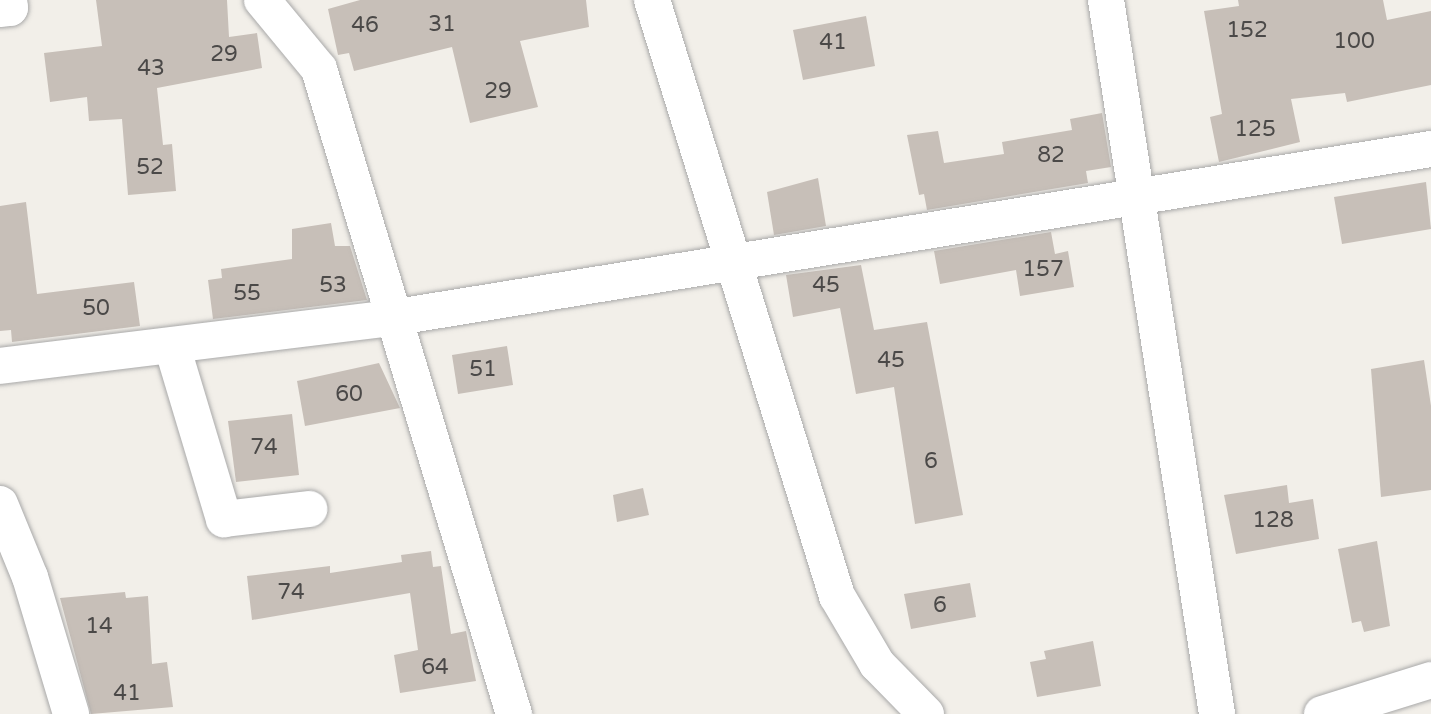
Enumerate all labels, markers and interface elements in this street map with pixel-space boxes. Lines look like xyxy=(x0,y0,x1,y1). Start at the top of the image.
house number: 31 xyxy=(428,12,456,38)
house number: 46 xyxy=(351,13,379,39)
house number: 152 xyxy=(1226,18,1268,44)
house number: 100 xyxy=(1333,29,1375,55)
house number: 41 xyxy=(819,30,847,56)
house number: 29 xyxy=(210,42,238,68)
house number: 43 xyxy=(137,56,165,82)
house number: 29 xyxy=(484,79,512,105)
house number: 125 xyxy=(1234,117,1276,143)
house number: 82 xyxy=(1037,143,1065,169)
house number: 52 xyxy=(136,155,164,181)
house number: 157 xyxy=(1022,257,1064,283)
house number: 53 xyxy=(319,273,347,299)
house number: 45 xyxy=(812,273,840,299)
house number: 55 xyxy=(233,281,261,307)
house number: 50 xyxy=(82,296,110,322)
house number: 45 xyxy=(877,348,905,374)
house number: 51 xyxy=(469,357,497,383)
house number: 60 xyxy=(335,382,363,408)
house number: 74 xyxy=(250,435,278,461)
house number: 6 xyxy=(924,449,938,475)
house number: 128 xyxy=(1252,508,1294,534)
house number: 74 xyxy=(277,580,305,606)
house number: 6 xyxy=(933,593,947,619)
house number: 14 xyxy=(85,614,113,640)
house number: 64 xyxy=(421,655,449,681)
house number: 41 xyxy=(113,681,141,707)

